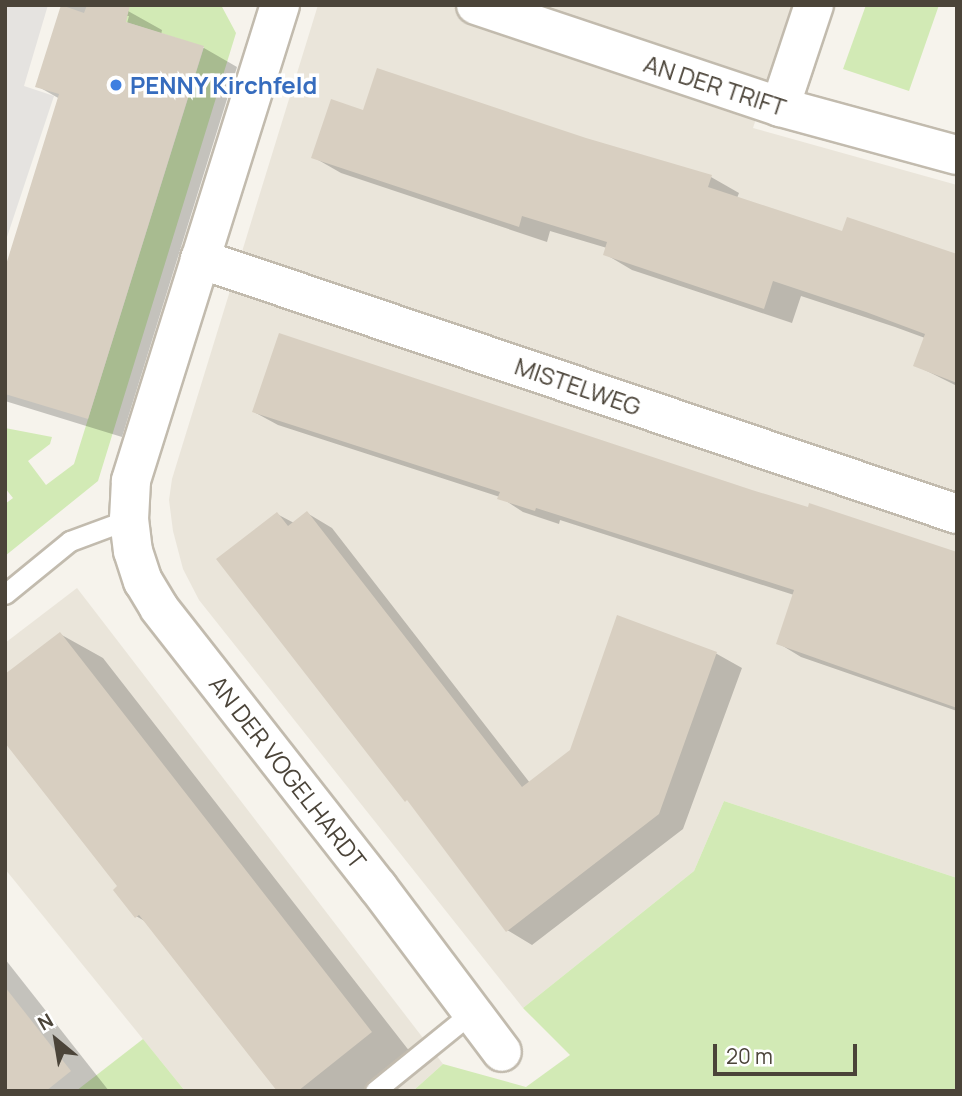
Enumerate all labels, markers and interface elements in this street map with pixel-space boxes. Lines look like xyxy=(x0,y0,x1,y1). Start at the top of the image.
street label: AN DER TRIFT xyxy=(640,48,790,122)
place label: PENNY Kirchfeld xyxy=(130,71,318,99)
marker: PENNY Kirchfeld xyxy=(108,77,124,93)
street label: MISTELWEG xyxy=(511,351,645,421)
street label: AN DER VOGELHARDT xyxy=(204,670,372,874)
north arrow xyxy=(21,1005,91,1075)
text: N xyxy=(33,1007,58,1036)
scale bar xyxy=(717,1030,860,1074)
text: 20 m xyxy=(726,1042,773,1070)

